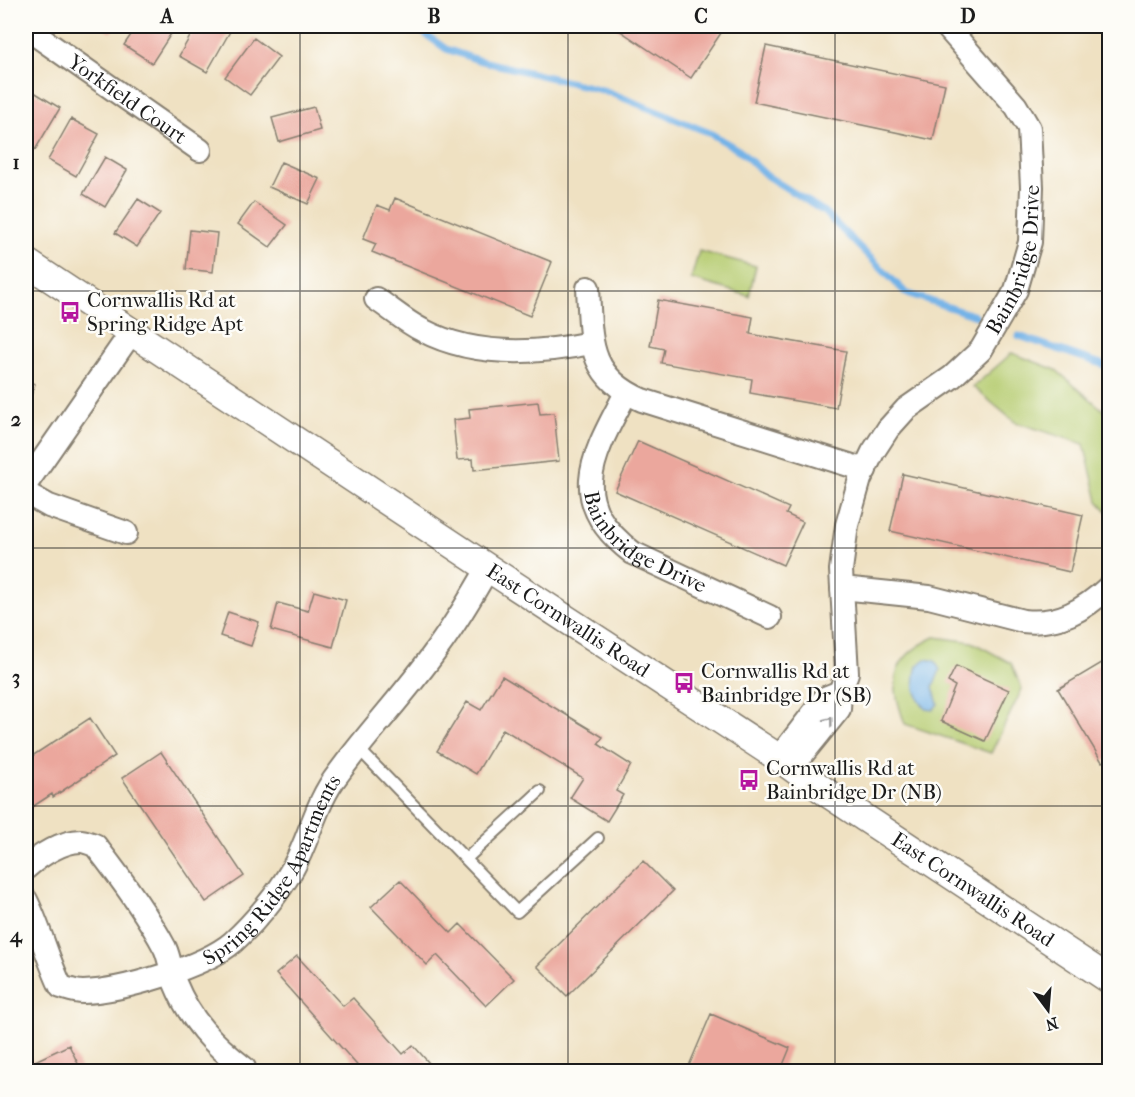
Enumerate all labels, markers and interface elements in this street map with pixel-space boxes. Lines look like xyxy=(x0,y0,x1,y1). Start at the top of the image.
text: A xyxy=(159,5,175,28)
text: B xyxy=(427,5,441,28)
text: C xyxy=(694,5,708,28)
text: D xyxy=(960,5,976,28)
street label: Yorkfield Court xyxy=(63,49,192,149)
text: 1 xyxy=(12,151,20,174)
street label: Bainbridge Drive xyxy=(981,184,1044,339)
place label: Cornwallis Rd at Spring Ridge Apt xyxy=(87,288,244,336)
bus stop icon: Cornwallis Rd at Spring Ridge Apt xyxy=(58,300,82,324)
text: 2 xyxy=(11,408,21,431)
street label: Bainbridge Drive xyxy=(579,489,710,598)
street label: East Cornwallis Road xyxy=(482,558,655,683)
place label: Cornwallis Rd at Bainbridge Dr (SB) xyxy=(701,659,872,707)
text: 3 xyxy=(12,666,20,689)
bus stop icon: Cornwallis Rd at Bainbridge Dr (SB) xyxy=(672,671,696,695)
one-way arrow xyxy=(821,717,832,728)
place label: Cornwallis Rd at Bainbridge Dr (NB) xyxy=(766,756,942,804)
bus stop icon: Cornwallis Rd at Bainbridge Dr (NB) xyxy=(737,768,761,792)
street label: Spring Ridge Apartments xyxy=(199,770,346,970)
street label: East Cornwallis Road xyxy=(887,827,1059,952)
text: 4 xyxy=(9,924,23,948)
north arrow xyxy=(1018,980,1078,1040)
text: N xyxy=(1043,1013,1060,1035)

